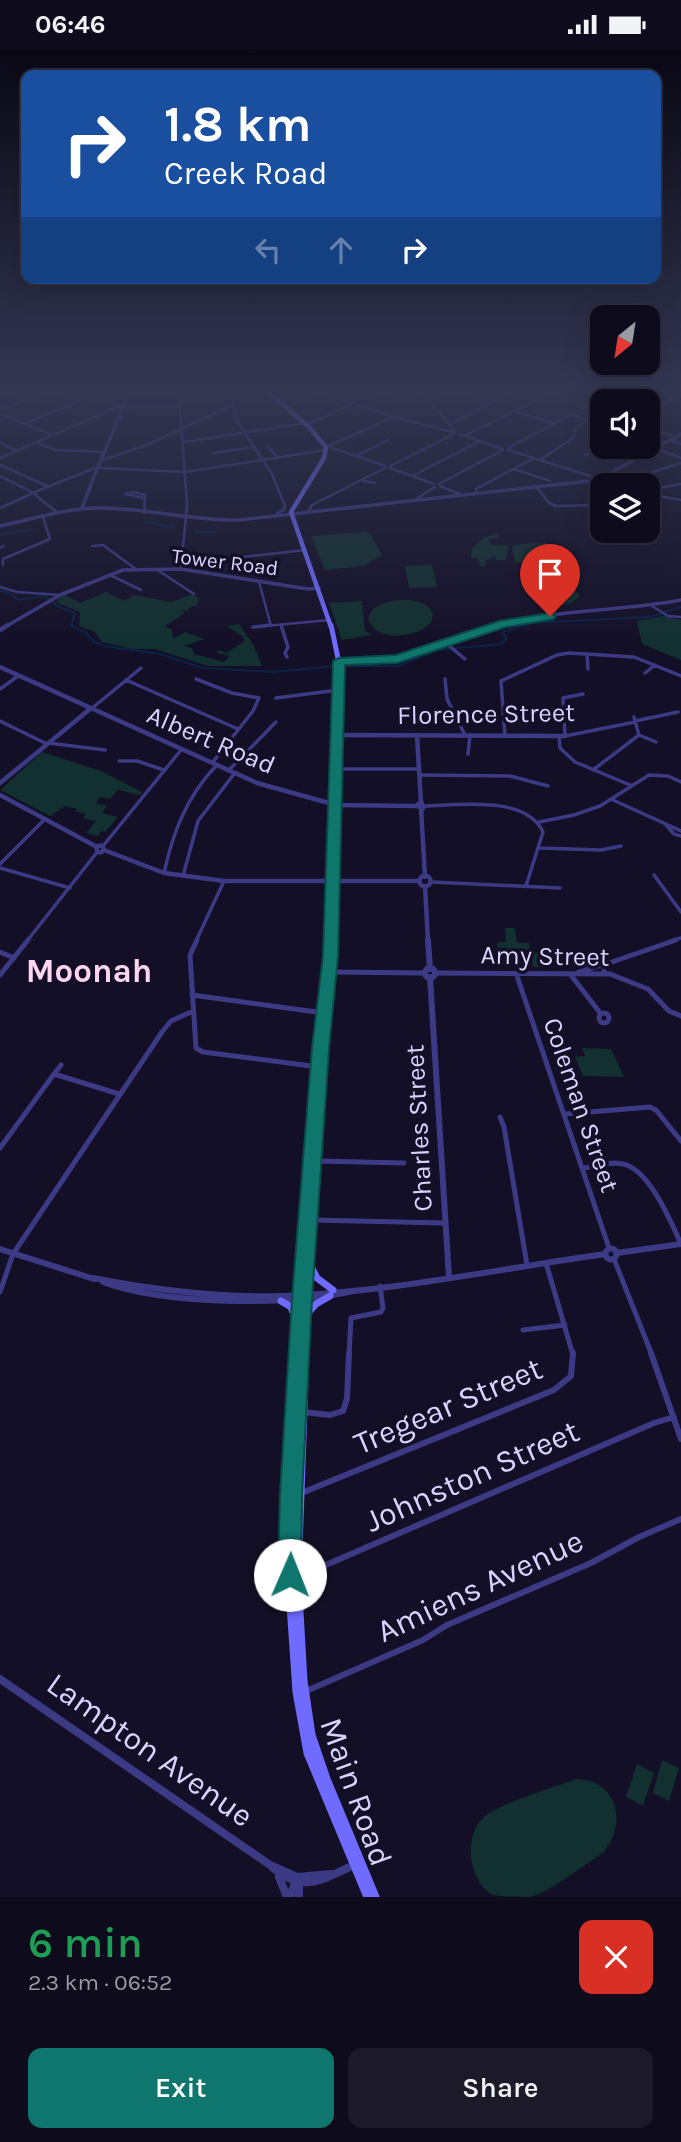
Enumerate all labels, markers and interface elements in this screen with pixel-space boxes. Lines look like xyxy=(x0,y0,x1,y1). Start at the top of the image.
text: 06:46 xyxy=(35,9,106,40)
text: 1.8 km xyxy=(164,96,312,153)
icon: right xyxy=(49,98,140,189)
text: Creek Road xyxy=(164,155,327,192)
icon: left xyxy=(249,231,287,269)
icon: ahead xyxy=(322,231,360,269)
icon: right xyxy=(395,231,433,269)
north arrow xyxy=(590,305,660,375)
map controls xyxy=(590,305,660,543)
button: sound xyxy=(590,389,660,459)
button: layers xyxy=(590,473,660,543)
street label: Tower Road xyxy=(170,544,280,580)
pin xyxy=(520,544,580,616)
icon: arrive xyxy=(531,555,569,593)
street label: Florence Street xyxy=(397,697,575,731)
street label: Albert Road xyxy=(142,699,280,781)
street label: Amy Street xyxy=(480,939,610,973)
district label: Moonah xyxy=(26,952,152,990)
street label: Coleman Street xyxy=(537,1014,625,1197)
street label: Charles Street xyxy=(399,1043,439,1212)
street label: Tregear Street xyxy=(348,1350,548,1462)
street label: Johnston Street xyxy=(359,1412,585,1540)
street label: Amiens Avenue xyxy=(371,1522,589,1650)
position arrow xyxy=(253,1538,327,1612)
street label: Lampton Avenue xyxy=(40,1665,260,1835)
street label: Main Road xyxy=(312,1713,400,1871)
text: 6 min xyxy=(28,1918,143,1968)
button: close xyxy=(579,1920,653,1994)
text: 2.3 km · 06:52 xyxy=(28,1969,172,1996)
button: Exit xyxy=(28,2048,334,2128)
button: Share xyxy=(348,2048,653,2128)

